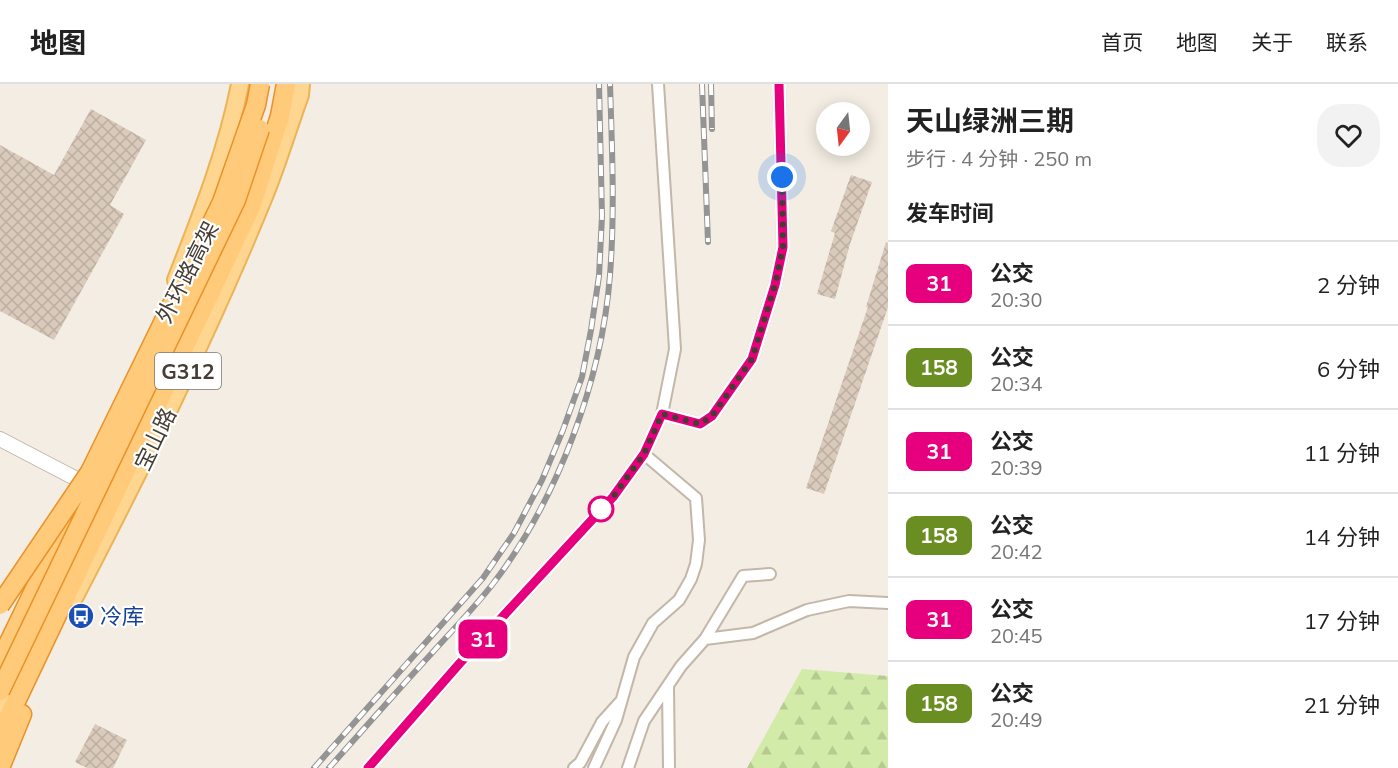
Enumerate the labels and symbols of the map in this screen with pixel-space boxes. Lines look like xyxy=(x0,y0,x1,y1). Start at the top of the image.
north arrow xyxy=(816,102,870,156)
your location xyxy=(767,162,797,192)
street label: 外环路高架 xyxy=(150,217,224,327)
road number: G312 xyxy=(155,353,221,389)
street label: 宝山路 xyxy=(128,403,182,475)
unlabelled marker xyxy=(588,496,614,522)
bus stop icon: 冷库 xyxy=(66,601,96,631)
place label: 冷库 xyxy=(100,602,144,630)
line badge: 31 xyxy=(456,620,510,658)

